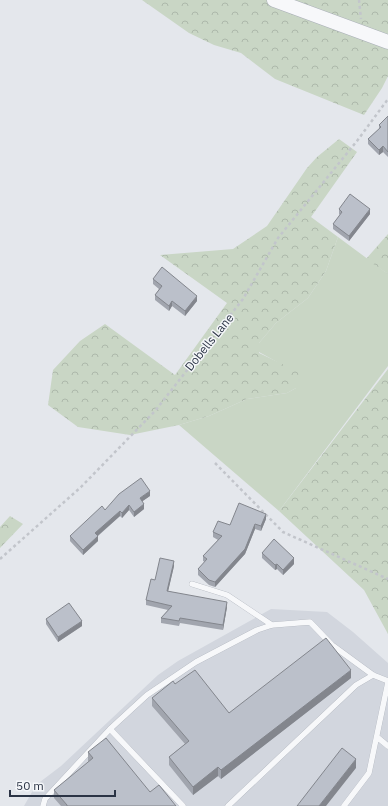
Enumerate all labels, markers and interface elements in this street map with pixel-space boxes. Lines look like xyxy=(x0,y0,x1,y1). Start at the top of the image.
street label: Dobells Lane xyxy=(181,310,237,374)
scale bar xyxy=(10,772,115,798)
text: 50 m xyxy=(16,778,44,793)

